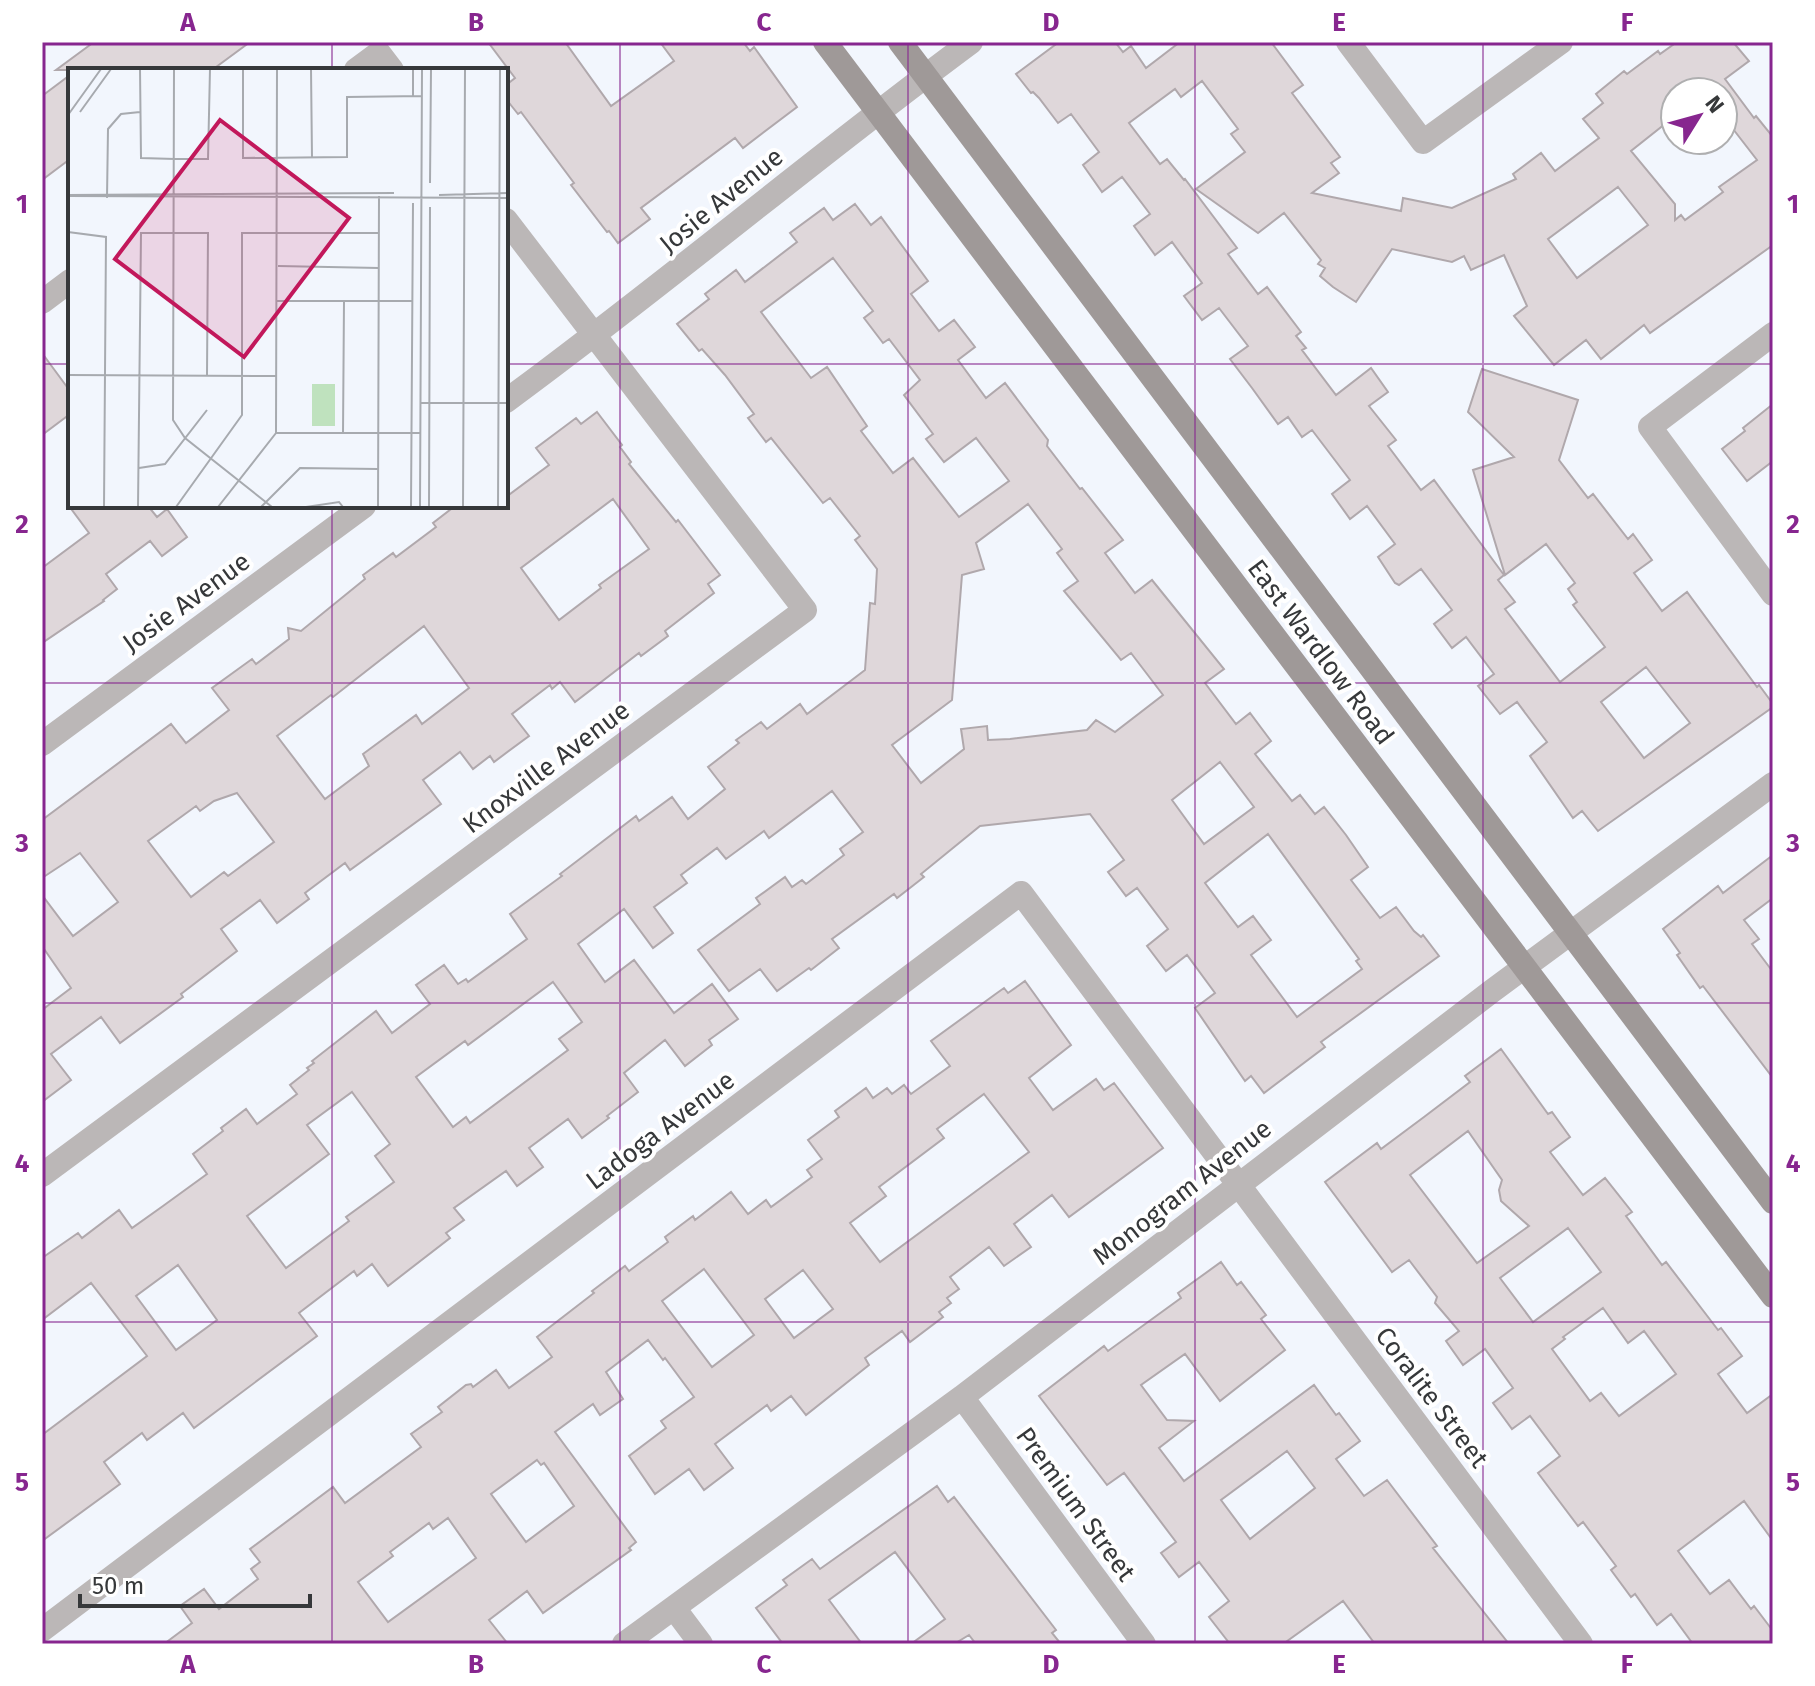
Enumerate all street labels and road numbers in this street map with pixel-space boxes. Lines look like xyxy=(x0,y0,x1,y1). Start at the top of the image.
street label: Josie Avenue xyxy=(653,141,789,260)
street label: Josie Avenue xyxy=(117,546,256,659)
street label: East Wardlow Road xyxy=(1241,554,1400,751)
street label: Knoxville Avenue xyxy=(457,695,636,840)
street label: Ladoga Avenue xyxy=(580,1064,741,1196)
street label: Monogram Avenue xyxy=(1087,1113,1278,1272)
street label: Coralite Street xyxy=(1369,1321,1495,1474)
street label: Premium Street xyxy=(1009,1421,1142,1588)

